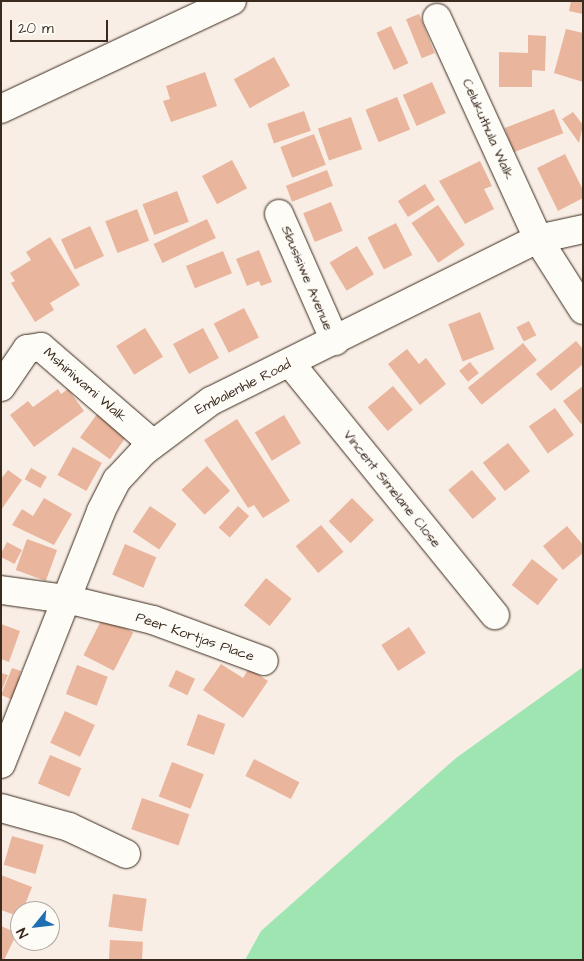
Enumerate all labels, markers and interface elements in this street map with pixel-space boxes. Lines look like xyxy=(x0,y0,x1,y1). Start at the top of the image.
scale bar xyxy=(12,10,110,42)
text: 20 m xyxy=(18,18,54,39)
street label: Celukuthula Walk xyxy=(458,76,518,182)
street label: Sbusisiwe Avenue xyxy=(277,223,337,333)
street label: Mshiniwami Walk xyxy=(40,344,130,426)
street label: Embalenhle Road xyxy=(192,356,294,418)
street label: Vincent Simelane Close xyxy=(339,427,445,551)
street label: Peer Kortjas Place xyxy=(134,609,256,665)
north arrow xyxy=(10,901,60,951)
text: N xyxy=(12,924,34,941)

